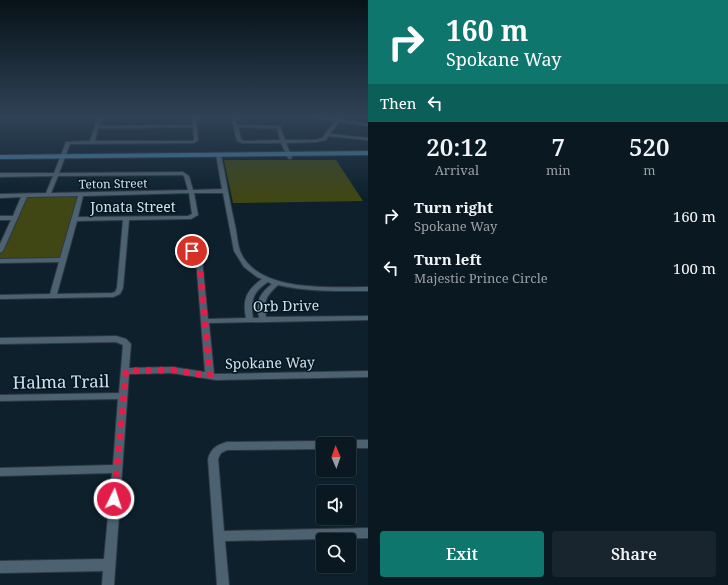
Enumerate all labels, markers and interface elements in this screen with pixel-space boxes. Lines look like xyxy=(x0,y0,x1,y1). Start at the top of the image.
text: 160 m xyxy=(446,11,528,49)
icon: right xyxy=(380,16,432,68)
text: Spokane Way xyxy=(446,47,561,71)
icon: left xyxy=(424,92,446,114)
text: Then xyxy=(380,93,416,113)
text: 20:12 xyxy=(426,130,488,163)
text: 7 xyxy=(552,130,565,163)
text: 520 xyxy=(629,130,670,163)
text: Arrival xyxy=(435,161,479,179)
text: min xyxy=(546,161,571,179)
text: m xyxy=(643,161,655,179)
street label: Teton Street xyxy=(79,174,147,193)
street label: Jonata Street xyxy=(89,197,176,216)
text: Turn right xyxy=(414,197,493,217)
icon: right xyxy=(380,205,402,227)
text: 160 m xyxy=(673,206,716,226)
text: Spokane Way xyxy=(414,217,497,235)
pin xyxy=(175,234,209,268)
icon: arrive xyxy=(181,240,203,262)
text: Turn left xyxy=(414,249,482,269)
icon: left xyxy=(380,257,402,279)
text: 100 m xyxy=(673,258,716,278)
text: Majestic Prince Circle xyxy=(414,269,548,287)
street label: Orb Drive xyxy=(253,295,319,316)
street label: Spokane Way xyxy=(225,352,315,373)
street label: Halma Trail xyxy=(12,369,110,394)
north arrow xyxy=(316,437,356,477)
map controls xyxy=(316,437,356,573)
position arrow xyxy=(93,478,135,520)
button: sound xyxy=(316,485,356,525)
button: Exit xyxy=(380,531,544,577)
button: Share xyxy=(552,531,716,577)
button: search xyxy=(316,533,356,573)

